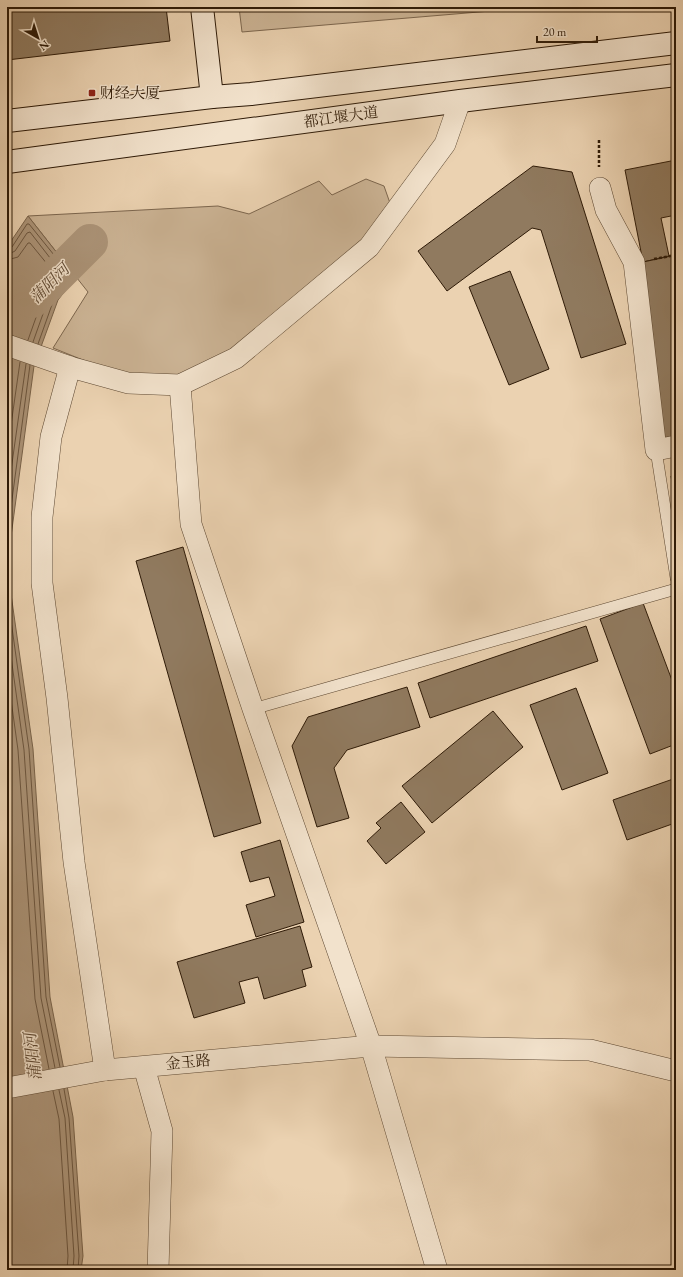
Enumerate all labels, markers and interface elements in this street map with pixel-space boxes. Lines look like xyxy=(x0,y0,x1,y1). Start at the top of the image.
north arrow xyxy=(18,18,58,58)
scale bar xyxy=(537,18,597,44)
text: 20 m xyxy=(543,24,567,40)
text: N xyxy=(36,38,52,54)
place label: 财经大厦 xyxy=(100,83,160,102)
marker: 财经大厦 xyxy=(87,88,97,98)
street label: 都江堰大道 xyxy=(302,102,379,131)
water label: 蒲阳河 xyxy=(25,257,76,308)
water label: 蒲阳河 xyxy=(19,1029,46,1082)
street label: 金玉路 xyxy=(165,1050,211,1073)

